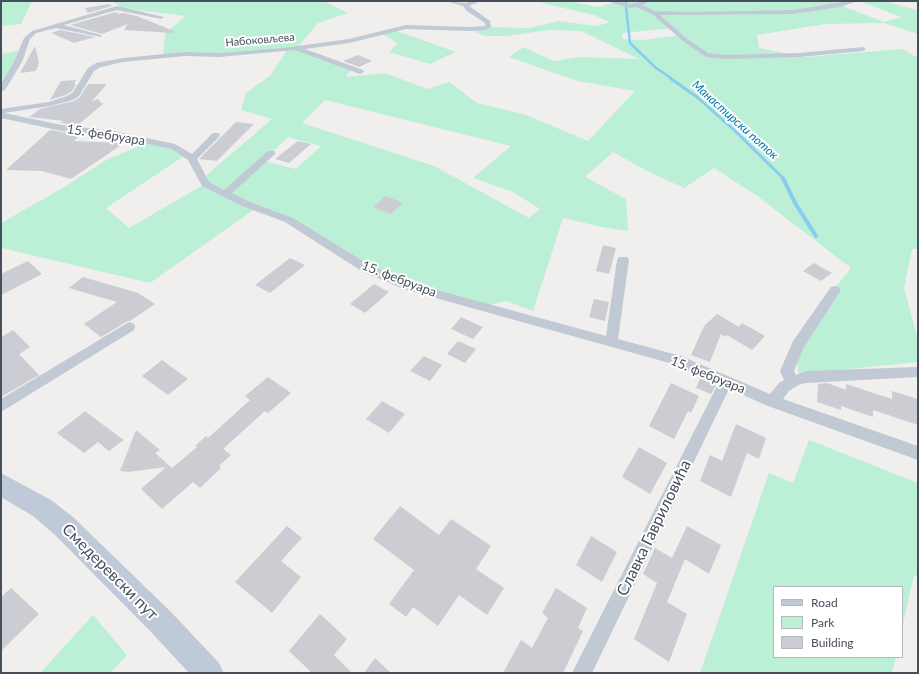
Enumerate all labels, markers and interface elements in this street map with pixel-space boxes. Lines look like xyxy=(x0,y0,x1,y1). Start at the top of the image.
street label: Набоковљева xyxy=(225,30,295,50)
water label: Манастирски поток xyxy=(689,78,781,162)
street label: 15. фебруара xyxy=(66,121,146,149)
street label: 15. фебруара xyxy=(359,258,439,300)
street label: 15. фебруара xyxy=(668,353,748,397)
street label: Славка Гавриловића xyxy=(613,457,695,599)
street label: Смедеревски пут xyxy=(58,520,162,624)
legend xyxy=(773,586,903,658)
text: Road xyxy=(811,595,838,610)
text: Park xyxy=(811,615,834,630)
text: Building xyxy=(811,635,854,650)

